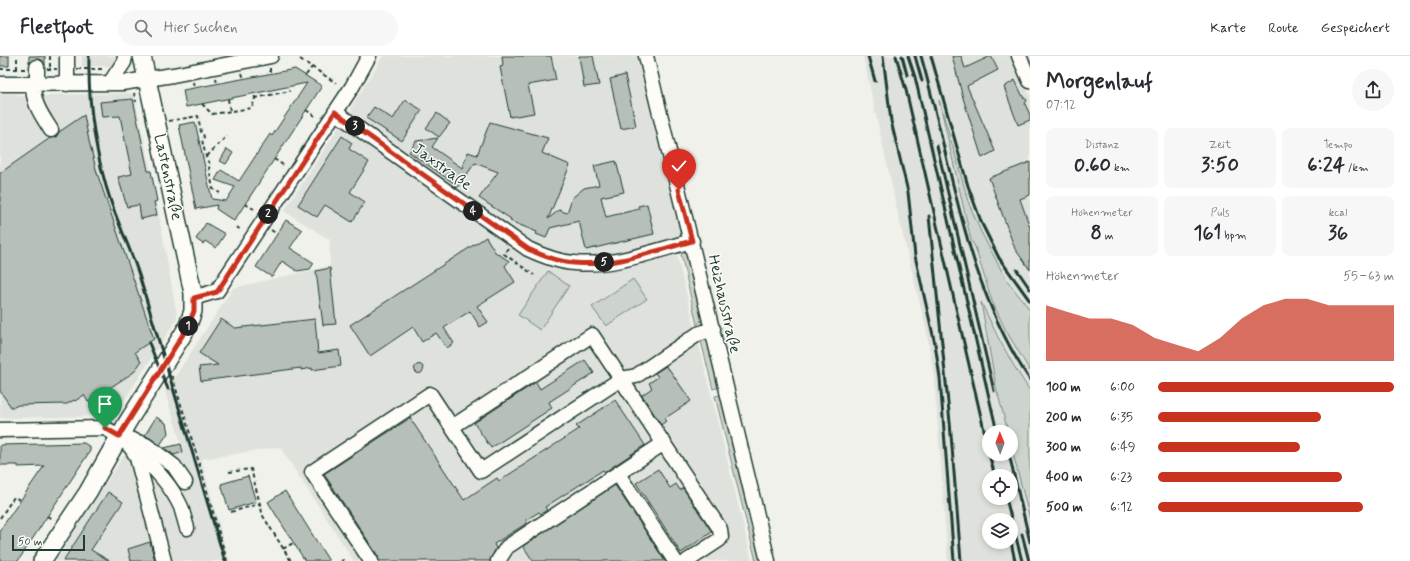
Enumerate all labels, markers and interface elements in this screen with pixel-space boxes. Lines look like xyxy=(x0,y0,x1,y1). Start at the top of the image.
search box xyxy=(118,10,398,46)
text: Fleetfoot xyxy=(20,15,94,40)
icon: search xyxy=(132,17,154,39)
text: Hier suchen xyxy=(164,18,238,38)
text: Karte xyxy=(1210,19,1246,37)
text: Route xyxy=(1268,19,1299,37)
text: Gespeichert xyxy=(1321,19,1390,37)
text: Morgenlauf xyxy=(1046,68,1153,96)
button: share xyxy=(1352,69,1394,111)
text: 07:12 xyxy=(1046,97,1076,114)
pin: 3 xyxy=(345,116,365,136)
text: 3 xyxy=(353,119,357,133)
street label: Lastenstraße xyxy=(149,132,187,222)
street label: Jaxstraße xyxy=(408,138,476,196)
text: Distanz xyxy=(1085,138,1119,152)
text: Zeit xyxy=(1209,138,1231,152)
text: Tempo xyxy=(1323,138,1353,152)
pin xyxy=(662,149,696,190)
text: 0.60 xyxy=(1074,152,1111,179)
text: 3:50 xyxy=(1201,152,1239,179)
text: 6:24 xyxy=(1307,152,1345,179)
icon: check xyxy=(668,155,690,177)
text: km xyxy=(1111,161,1130,175)
text: /km xyxy=(1345,161,1369,175)
pin: 4 xyxy=(463,201,483,221)
pin: 2 xyxy=(258,204,278,224)
text: 4 xyxy=(470,204,476,218)
text: Höhenmeter xyxy=(1071,206,1133,220)
text: Puls xyxy=(1211,206,1229,220)
text: kcal xyxy=(1329,206,1347,220)
text: 2 xyxy=(265,207,271,221)
text: 8 xyxy=(1090,220,1102,247)
text: 161 xyxy=(1194,220,1221,247)
text: 36 xyxy=(1328,220,1348,247)
text: m xyxy=(1102,229,1114,243)
text: bpm xyxy=(1221,229,1246,243)
pin: 5 xyxy=(594,252,614,272)
street label: Heizhausstraße xyxy=(702,253,746,356)
text: 5 xyxy=(601,255,607,269)
text: Höhenmeter xyxy=(1046,268,1119,285)
text: 55–63 m xyxy=(1343,268,1394,285)
pin: 1 xyxy=(178,316,198,336)
text: 1 xyxy=(186,319,190,333)
text: 100 m xyxy=(1046,379,1081,396)
text: 6:00 xyxy=(1110,379,1135,396)
pin xyxy=(88,387,122,428)
icon: arrive xyxy=(94,393,116,415)
text: 200 m xyxy=(1046,409,1081,426)
text: 6:35 xyxy=(1110,409,1133,426)
north arrow xyxy=(982,425,1018,461)
map controls xyxy=(982,425,1018,549)
text: 300 m xyxy=(1046,439,1081,456)
text: 6:49 xyxy=(1110,439,1135,456)
button: locate xyxy=(982,469,1018,505)
text: 400 m xyxy=(1046,469,1083,486)
text: 6:23 xyxy=(1110,469,1132,486)
text: 500 m xyxy=(1046,499,1083,516)
text: 6:12 xyxy=(1110,499,1133,516)
button: layers xyxy=(982,513,1018,549)
scale bar xyxy=(12,533,85,552)
text: 50 m xyxy=(18,535,43,549)

